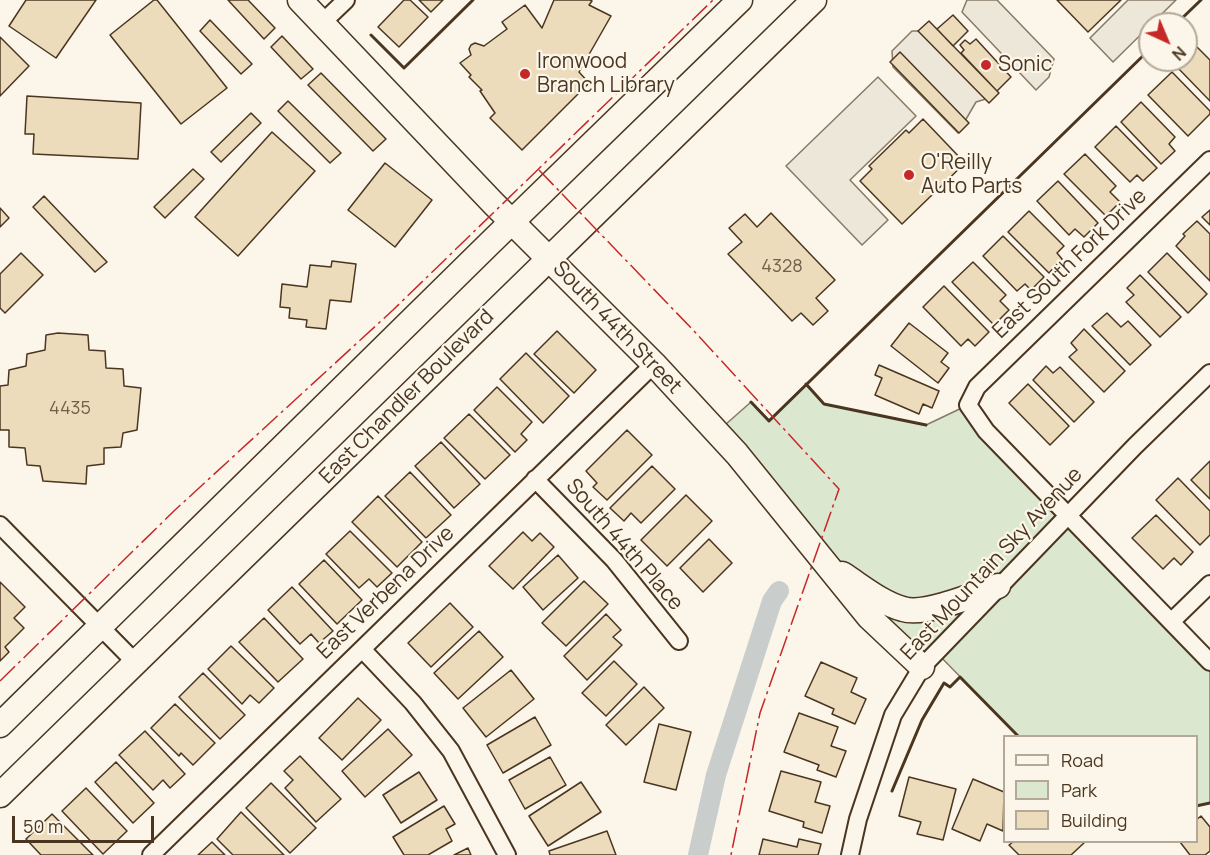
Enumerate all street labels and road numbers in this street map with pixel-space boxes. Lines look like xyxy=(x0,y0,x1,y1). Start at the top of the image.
street label: East South Fork Drive xyxy=(988,184,1152,344)
street label: South 44th Street xyxy=(547,256,687,400)
street label: East Chandler Boulevard xyxy=(315,305,499,489)
street label: East Mountain Sky Avenue xyxy=(896,462,1088,666)
street label: South 44th Place xyxy=(560,474,688,616)
street label: East Verbena Drive xyxy=(312,521,460,665)

